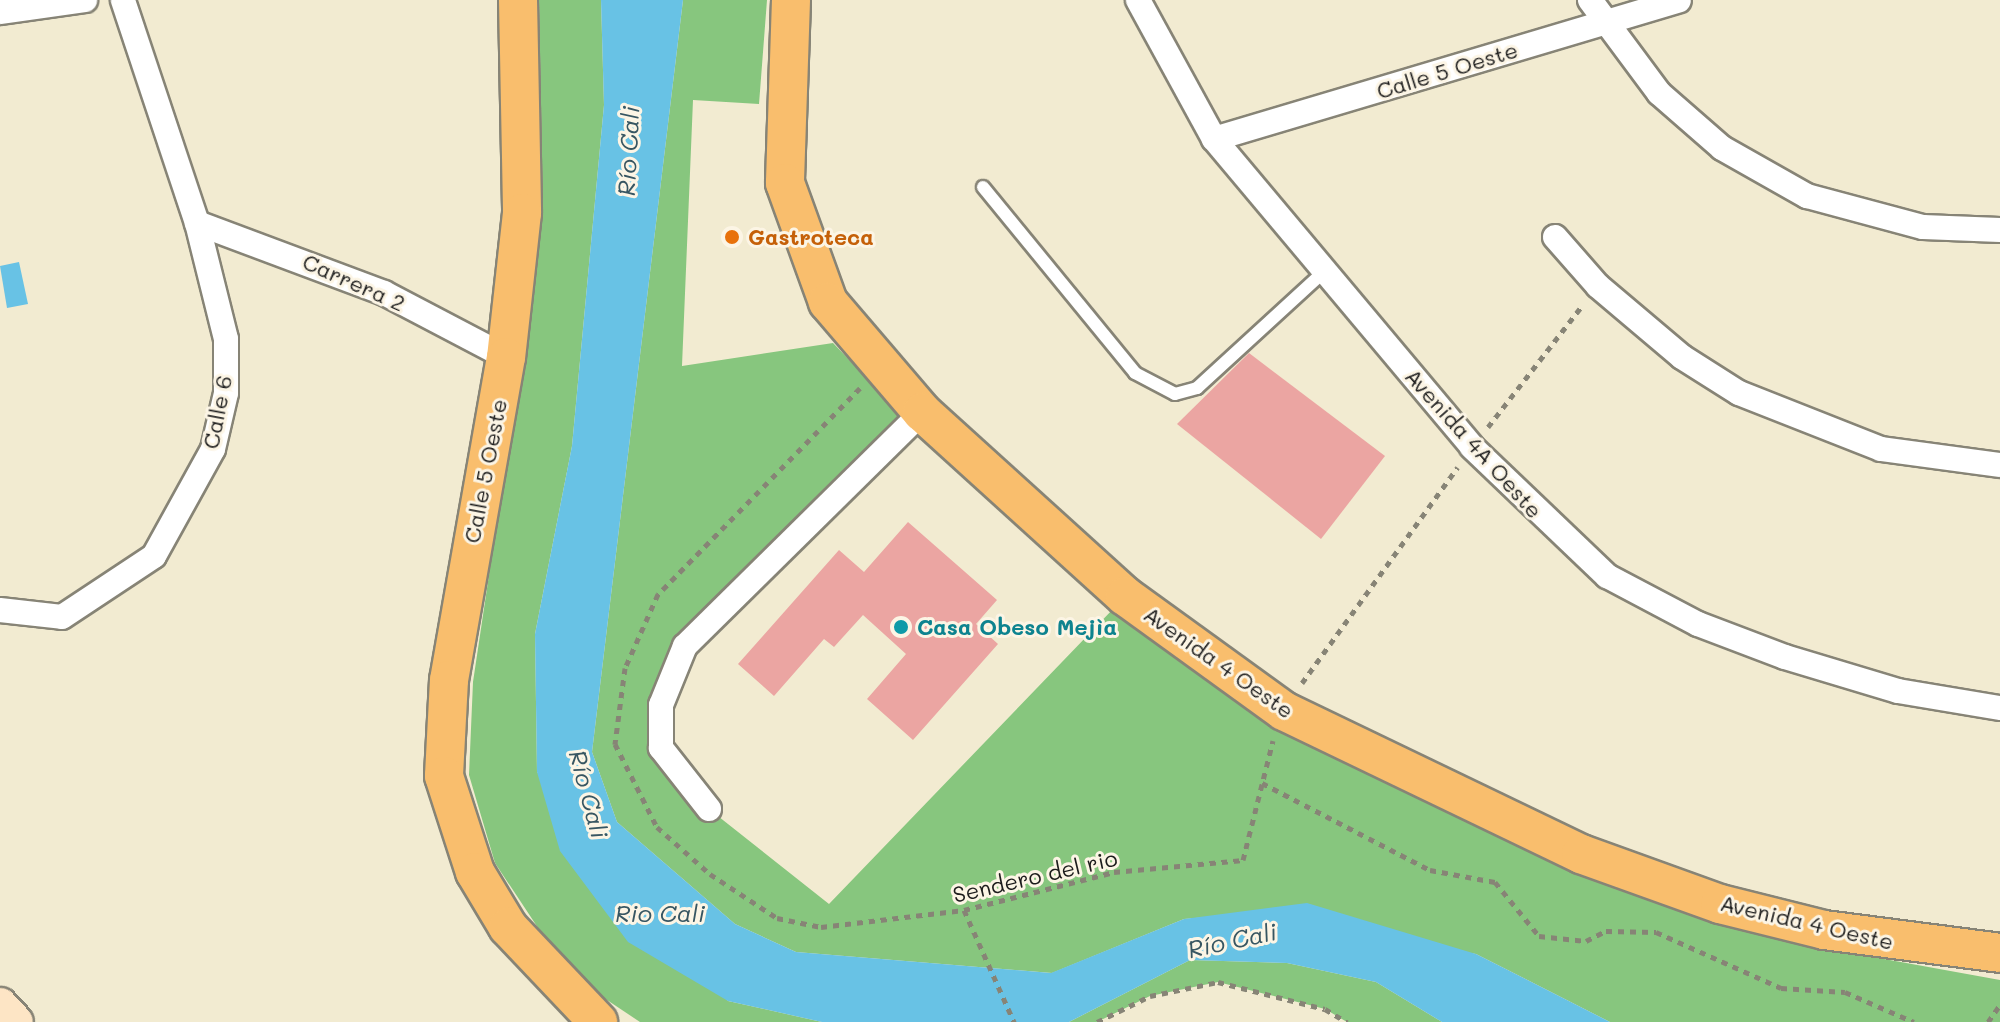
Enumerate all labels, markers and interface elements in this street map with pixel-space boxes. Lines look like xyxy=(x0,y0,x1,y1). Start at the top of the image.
street label: Calle 5 Oeste xyxy=(1373,36,1521,104)
water label: Río Cali xyxy=(611,105,645,197)
place label: Gastroteca xyxy=(748,224,874,250)
marker: Gastroteca xyxy=(723,228,741,246)
street label: Carrera 2 xyxy=(299,248,409,316)
street label: Avenida 4A Oeste xyxy=(1400,363,1548,523)
street label: Calle 6 xyxy=(197,373,237,451)
street label: Calle 5 Oeste xyxy=(458,397,512,545)
street label: Avenida 4 Oeste xyxy=(1139,600,1299,724)
place label: Casa Obeso Mejìa xyxy=(917,614,1117,640)
marker: Casa Obeso Mejìa xyxy=(892,618,910,636)
water label: Río Cali xyxy=(563,747,615,841)
street label: Sendero del rio xyxy=(950,844,1120,908)
street label: Avenida 4 Oeste xyxy=(1718,889,1896,955)
water label: Rio Cali xyxy=(615,899,705,927)
water label: Río Cali xyxy=(1185,917,1279,963)

